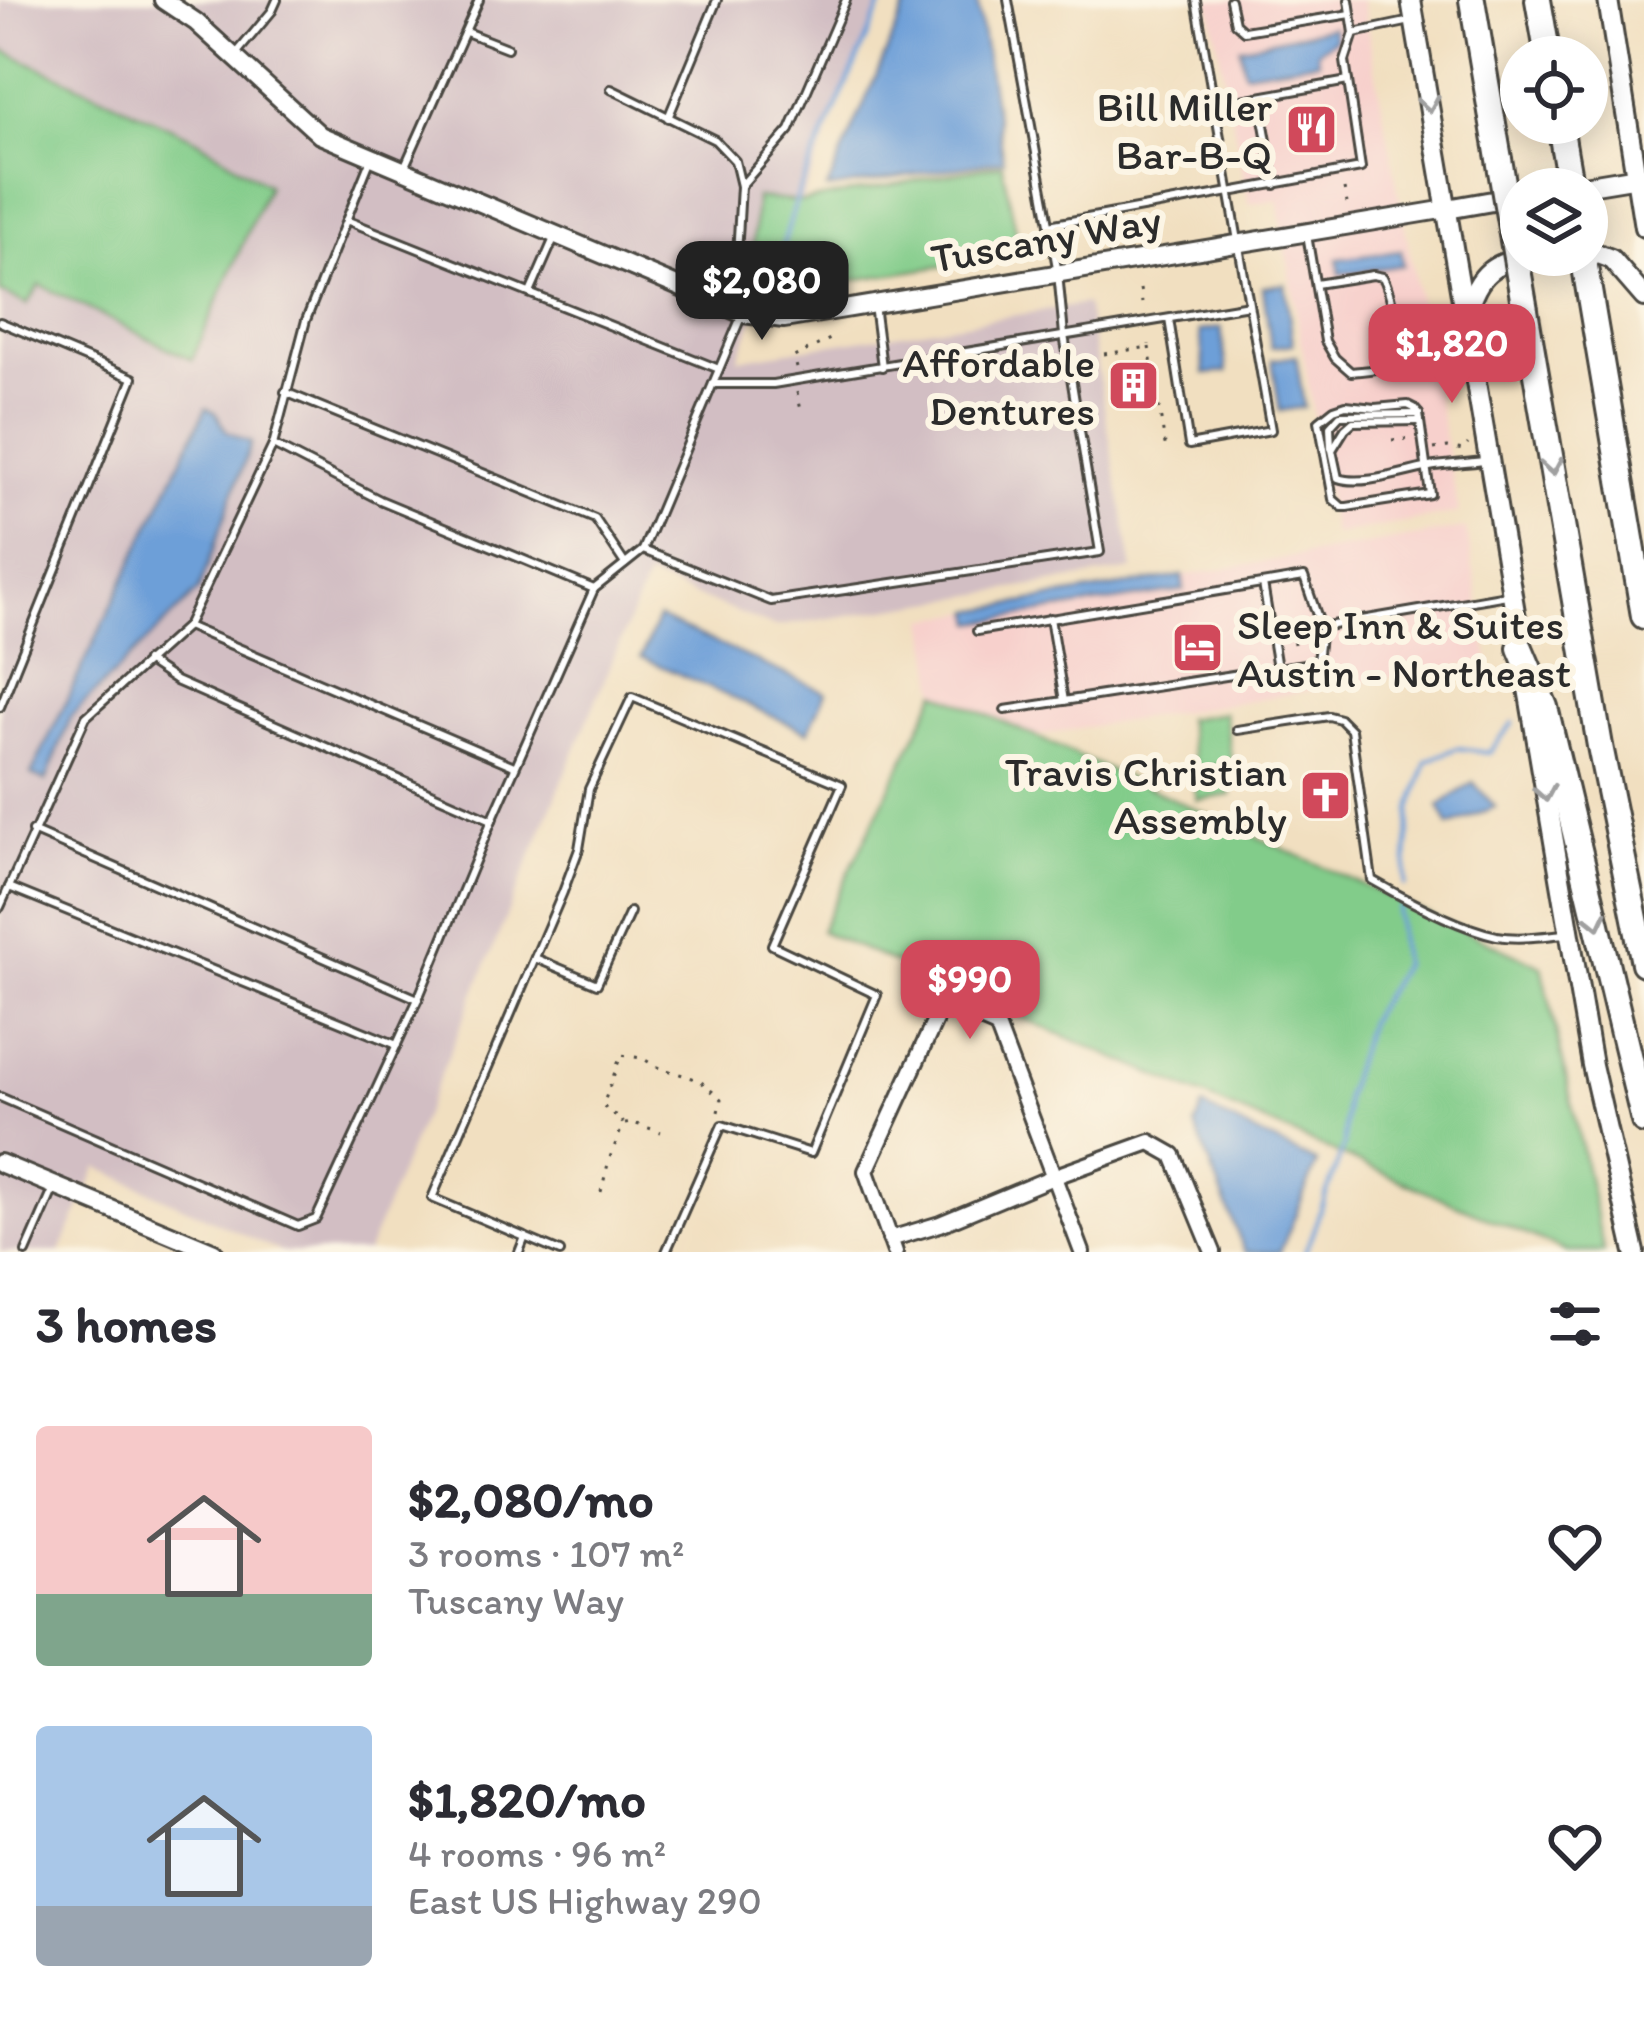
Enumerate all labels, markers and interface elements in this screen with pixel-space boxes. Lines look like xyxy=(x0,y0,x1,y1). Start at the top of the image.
map controls xyxy=(1500,36,1608,276)
button: locate xyxy=(1500,36,1608,144)
place label: Bill Miller Bar-B-Q xyxy=(1096,81,1272,180)
one-way arrow xyxy=(1415,94,1440,114)
restaurant icon: Bill Miller Bar-B-Q xyxy=(1283,102,1339,158)
button: layers xyxy=(1500,168,1608,276)
street label: Tuscany Way xyxy=(927,193,1165,284)
pin: $2,080 xyxy=(664,241,860,343)
text: $2,080 xyxy=(703,256,821,303)
pin: $1,820 xyxy=(1354,304,1550,406)
text: $1,820 xyxy=(1395,319,1509,366)
place label: Affordable Dentures xyxy=(902,337,1095,436)
building icon: Affordable Dentures xyxy=(1106,358,1162,414)
one-way arrow xyxy=(1538,456,1563,476)
place label: Sleep Inn & Suites Austin - Northeast xyxy=(1237,599,1571,698)
hotel icon: Sleep Inn & Suites Austin - Northeast xyxy=(1170,620,1226,676)
place label: Travis Christian Assembly xyxy=(1005,746,1287,845)
church icon: Travis Christian Assembly xyxy=(1298,767,1354,823)
one-way arrow xyxy=(1531,782,1556,802)
one-way arrow xyxy=(1583,911,1608,931)
pin: $990 xyxy=(899,940,1041,1042)
text: $990 xyxy=(928,955,1012,1002)
icon: filters xyxy=(1542,1291,1608,1357)
text: 3 homes xyxy=(36,1294,217,1355)
text: $2,080/mo xyxy=(408,1469,654,1530)
icon: home xyxy=(132,1474,276,1618)
icon: heart xyxy=(1542,1513,1608,1579)
text: 3 rooms · 107 m² xyxy=(408,1530,684,1577)
text: Tuscany Way xyxy=(408,1577,624,1624)
text: $1,820/mo xyxy=(408,1769,646,1830)
icon: home xyxy=(132,1774,276,1918)
icon: heart xyxy=(1542,1813,1608,1879)
text: 4 rooms · 96 m² xyxy=(408,1830,666,1877)
text: East US Highway 290 xyxy=(408,1877,762,1924)

